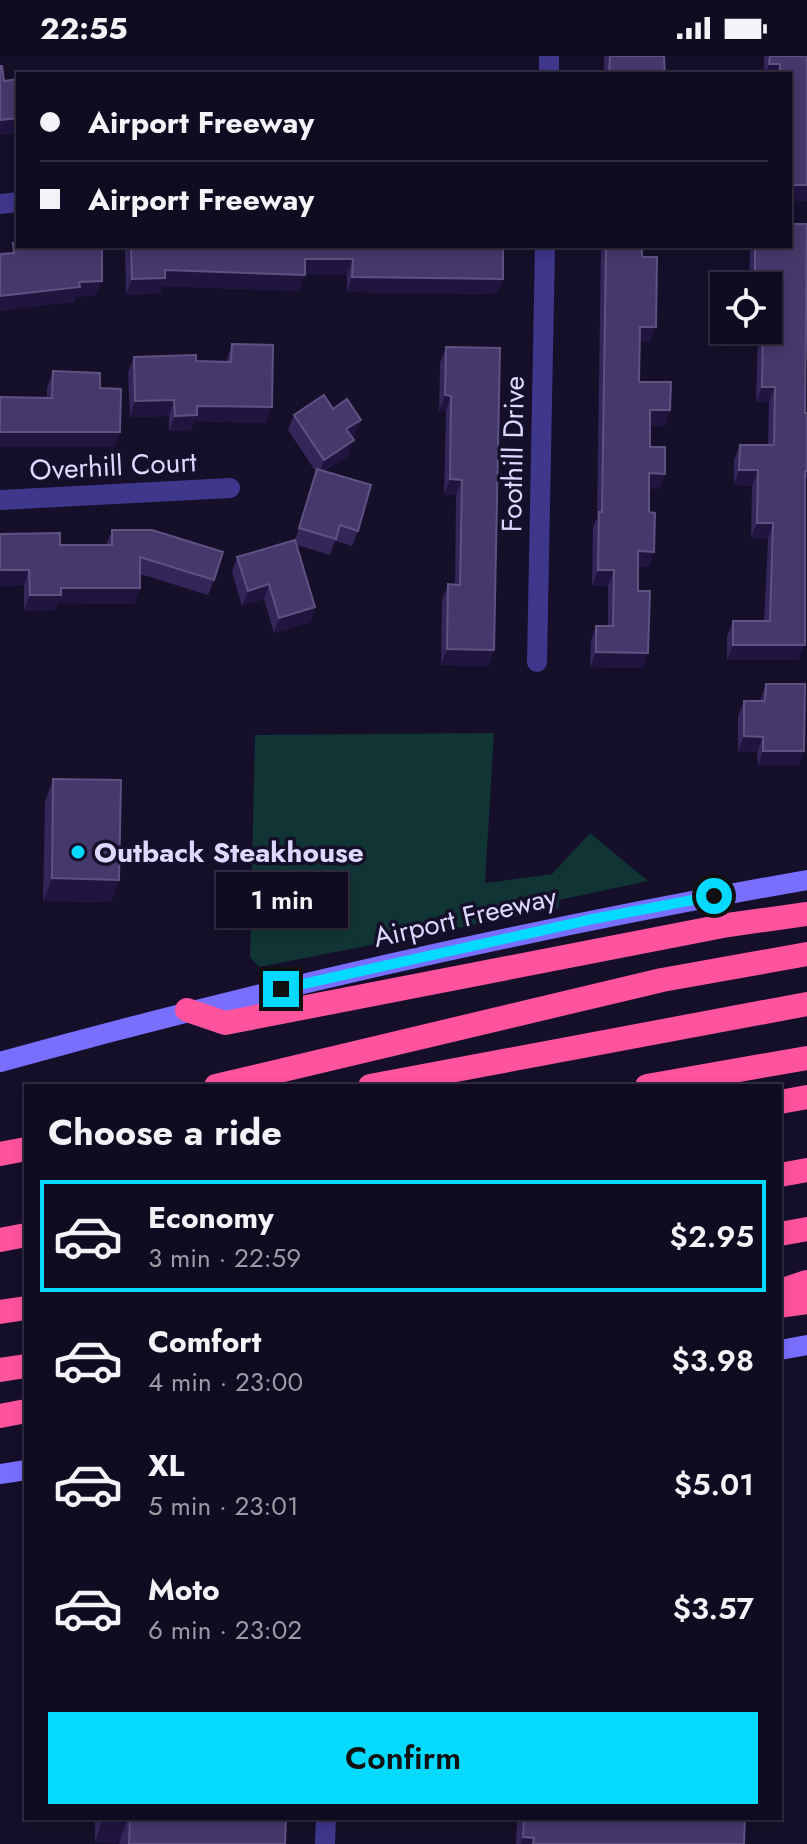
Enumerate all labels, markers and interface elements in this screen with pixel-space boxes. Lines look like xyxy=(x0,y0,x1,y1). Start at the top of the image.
text: 22:55 xyxy=(40,7,128,50)
text: Airport Freeway xyxy=(88,101,314,144)
text: Airport Freeway xyxy=(88,178,314,221)
map controls xyxy=(710,272,782,344)
button: locate xyxy=(710,272,782,344)
street label: Foothill Drive xyxy=(491,376,535,532)
street label: Overhill Court xyxy=(28,441,198,491)
place label: Outback Steakhouse xyxy=(94,832,364,873)
marker: Outback Steakhouse xyxy=(69,843,87,861)
callout: 1 min xyxy=(215,873,347,929)
street label: Airport Freeway xyxy=(369,876,561,958)
route start xyxy=(696,878,732,914)
text: 1 min xyxy=(250,881,314,919)
route end xyxy=(263,971,299,1007)
text: Choose a ride xyxy=(48,1106,282,1158)
text: Economy xyxy=(148,1196,274,1239)
icon: car xyxy=(52,1200,124,1272)
text: $2.95 xyxy=(670,1215,754,1258)
text: 3 min · 22:59 xyxy=(148,1239,301,1277)
text: Comfort xyxy=(148,1320,261,1363)
icon: car xyxy=(52,1324,124,1396)
text: $3.98 xyxy=(672,1339,754,1382)
text: 4 min · 23:00 xyxy=(148,1363,303,1401)
text: XL xyxy=(148,1444,184,1487)
icon: car xyxy=(52,1448,124,1520)
text: $5.01 xyxy=(674,1463,754,1506)
text: 5 min · 23:01 xyxy=(148,1487,299,1525)
text: Moto xyxy=(148,1568,220,1611)
icon: car xyxy=(52,1572,124,1644)
text: $3.57 xyxy=(673,1587,754,1630)
text: 6 min · 23:02 xyxy=(148,1611,302,1649)
button: Confirm xyxy=(48,1712,758,1804)

